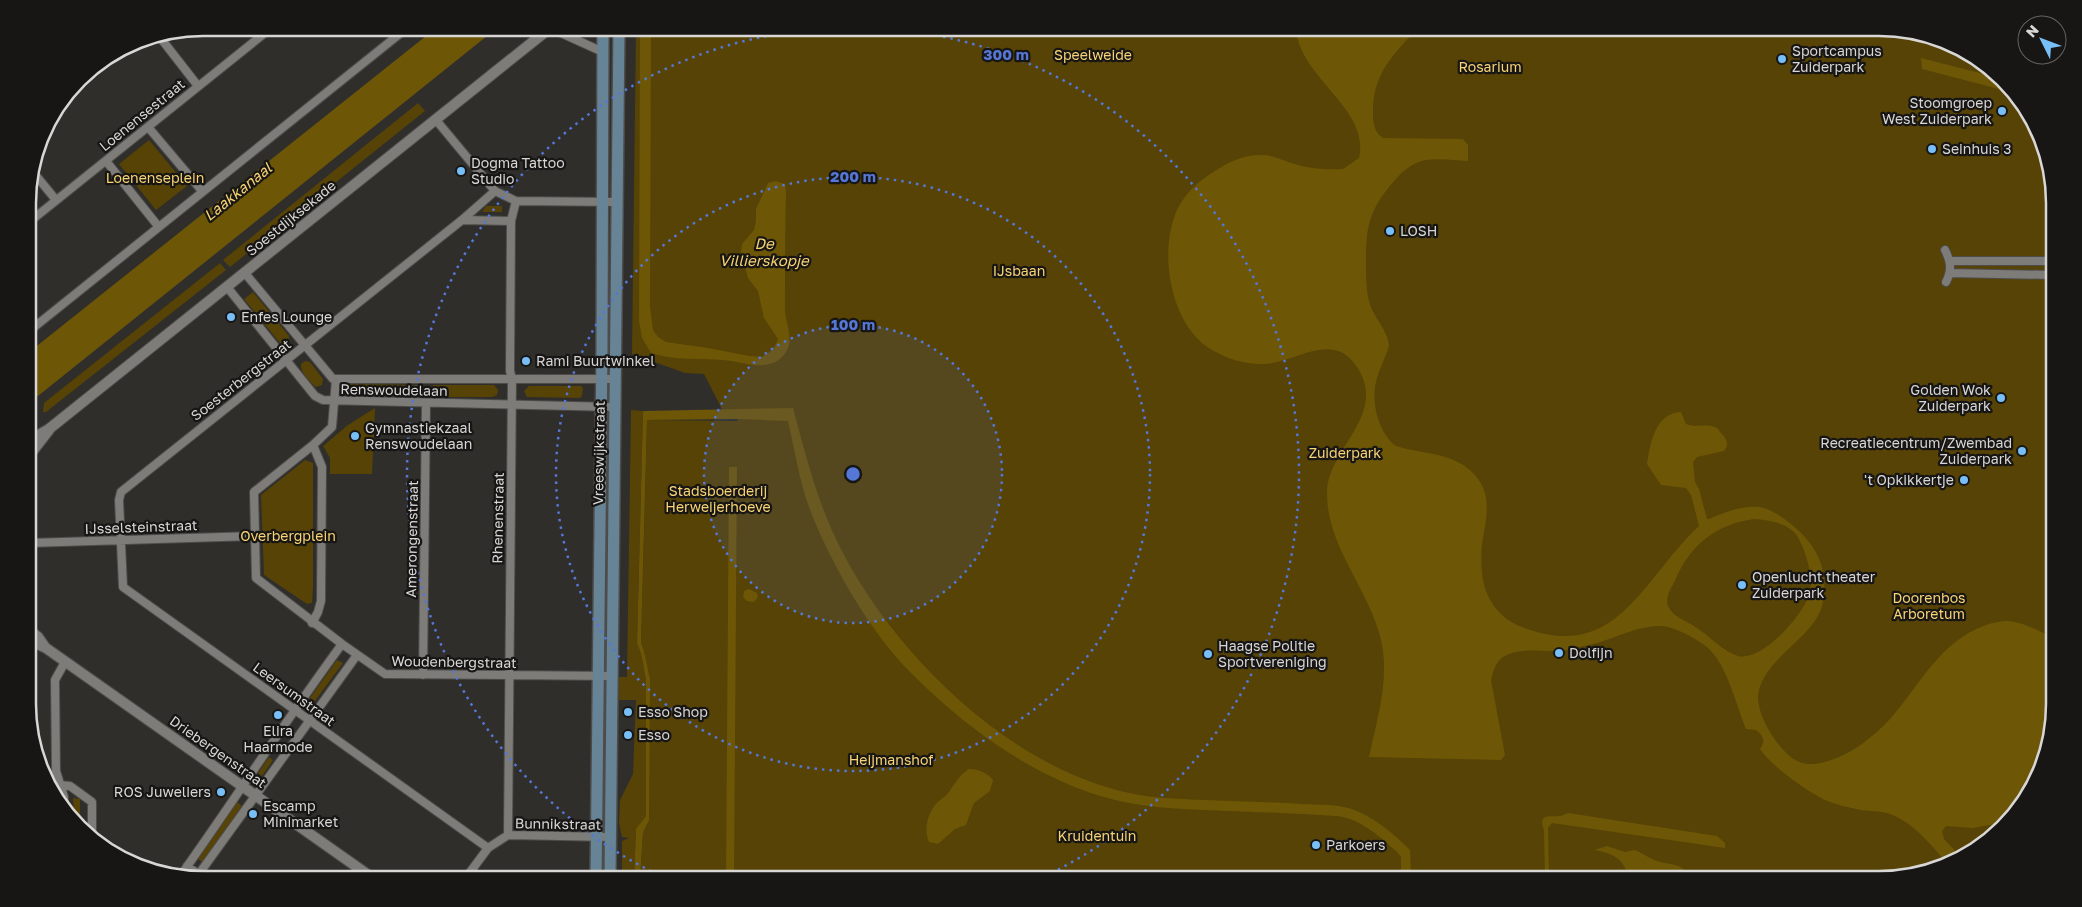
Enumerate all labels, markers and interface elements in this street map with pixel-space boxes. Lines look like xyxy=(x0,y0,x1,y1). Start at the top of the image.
north arrow xyxy=(2017,15,2067,65)
text: N xyxy=(2022,21,2042,41)
place label: Sportcampus Zuiderpark xyxy=(1792,42,1882,75)
text: 300 m xyxy=(983,45,1029,63)
park label: Speelweide xyxy=(1054,46,1132,63)
marker: Sportcampus Zuiderpark xyxy=(1776,53,1788,65)
park label: Rosarium xyxy=(1458,58,1522,75)
street label: Loenensestraat xyxy=(96,75,188,154)
place label: Stoomgroep West Zuiderpark xyxy=(1882,94,1992,127)
marker: Stoomgroep West Zuiderpark xyxy=(1996,105,2008,117)
place label: Seinhuis 3 xyxy=(1942,140,2011,157)
marker: Seinhuis 3 xyxy=(1926,143,1938,155)
place label: Dogma Tattoo Studio xyxy=(471,154,565,187)
water label: Laakkanaal xyxy=(200,158,276,224)
marker: Dogma Tattoo Studio xyxy=(455,165,467,177)
text: 200 m xyxy=(830,167,876,185)
park label: Loenenseplein xyxy=(106,169,204,186)
street label: Soestdijksekade xyxy=(242,176,339,259)
place label: LOSH xyxy=(1400,222,1437,239)
marker: LOSH xyxy=(1384,225,1396,237)
water label: De Villierskopje xyxy=(719,234,810,270)
park label: IJsbaan xyxy=(993,262,1045,279)
place label: Enfes Lounge xyxy=(241,308,332,325)
marker: Enfes Lounge xyxy=(225,311,237,323)
text: 100 m xyxy=(831,315,875,333)
street label: Soesterbergstraat xyxy=(187,335,294,424)
place label: Rami Buurtwinkel xyxy=(536,352,655,369)
marker: Rami Buurtwinkel xyxy=(520,355,532,367)
street label: Renswoudelaan xyxy=(340,380,448,399)
place label: Golden Wok Zuiderpark xyxy=(1910,381,1991,414)
marker: Golden Wok Zuiderpark xyxy=(1995,392,2007,404)
street label: Vreeswijkstraat xyxy=(589,401,608,505)
place label: Gymnastiekzaal Renswoudelaan xyxy=(365,419,472,452)
marker: Gymnastiekzaal Renswoudelaan xyxy=(349,430,361,442)
place label: Recreatiecentrum/Zwembad Zuiderpark xyxy=(1820,434,2012,467)
park label: Zuiderpark xyxy=(1309,444,1381,461)
marker: Recreatiecentrum/Zwembad Zuiderpark xyxy=(2016,445,2028,457)
centre of rings xyxy=(844,465,862,483)
place label: 't Opkikkertje xyxy=(1864,471,1954,488)
street label: Rhenenstraat xyxy=(488,472,507,564)
marker: 't Opkikkertje xyxy=(1958,474,1970,486)
street label: Amerongenstraat xyxy=(402,480,421,598)
park label: Stadsboerderij Herweijerhoeve xyxy=(665,482,771,515)
street label: IJsselsteinstraat xyxy=(84,516,198,537)
park label: Overbergplein xyxy=(240,527,336,544)
place label: Openlucht theater Zuiderpark xyxy=(1752,568,1876,601)
marker: Openlucht theater Zuiderpark xyxy=(1736,579,1748,591)
park label: Doorenbos Arboretum xyxy=(1892,589,1966,622)
place label: Haagse Politie Sportvereniging xyxy=(1218,637,1327,670)
place label: Dolfijn xyxy=(1569,644,1613,661)
marker: Dolfijn xyxy=(1553,647,1565,659)
marker: Haagse Politie Sportvereniging xyxy=(1202,648,1214,660)
street label: Woudenbergstraat xyxy=(391,652,517,671)
street label: Leersumstraat xyxy=(250,658,339,729)
place label: Esso Shop xyxy=(638,703,708,720)
marker: Esso Shop xyxy=(622,706,634,718)
marker: Elira Haarmode xyxy=(272,709,284,721)
street label: Driebergenstraat xyxy=(167,712,270,791)
place label: Elira Haarmode xyxy=(243,722,313,755)
place label: Esso xyxy=(638,726,670,743)
marker: Esso xyxy=(622,729,634,741)
park label: Heijmanshof xyxy=(849,751,933,768)
place label: ROS Juweliers xyxy=(114,783,211,800)
marker: ROS Juweliers xyxy=(215,786,227,798)
place label: Escamp Minimarket xyxy=(263,797,338,830)
marker: Escamp Minimarket xyxy=(247,808,259,820)
street label: Bunnikstraat xyxy=(515,814,601,833)
park label: Kruidentuin xyxy=(1058,827,1136,844)
place label: Parkoers xyxy=(1326,836,1385,853)
marker: Parkoers xyxy=(1310,839,1322,851)

